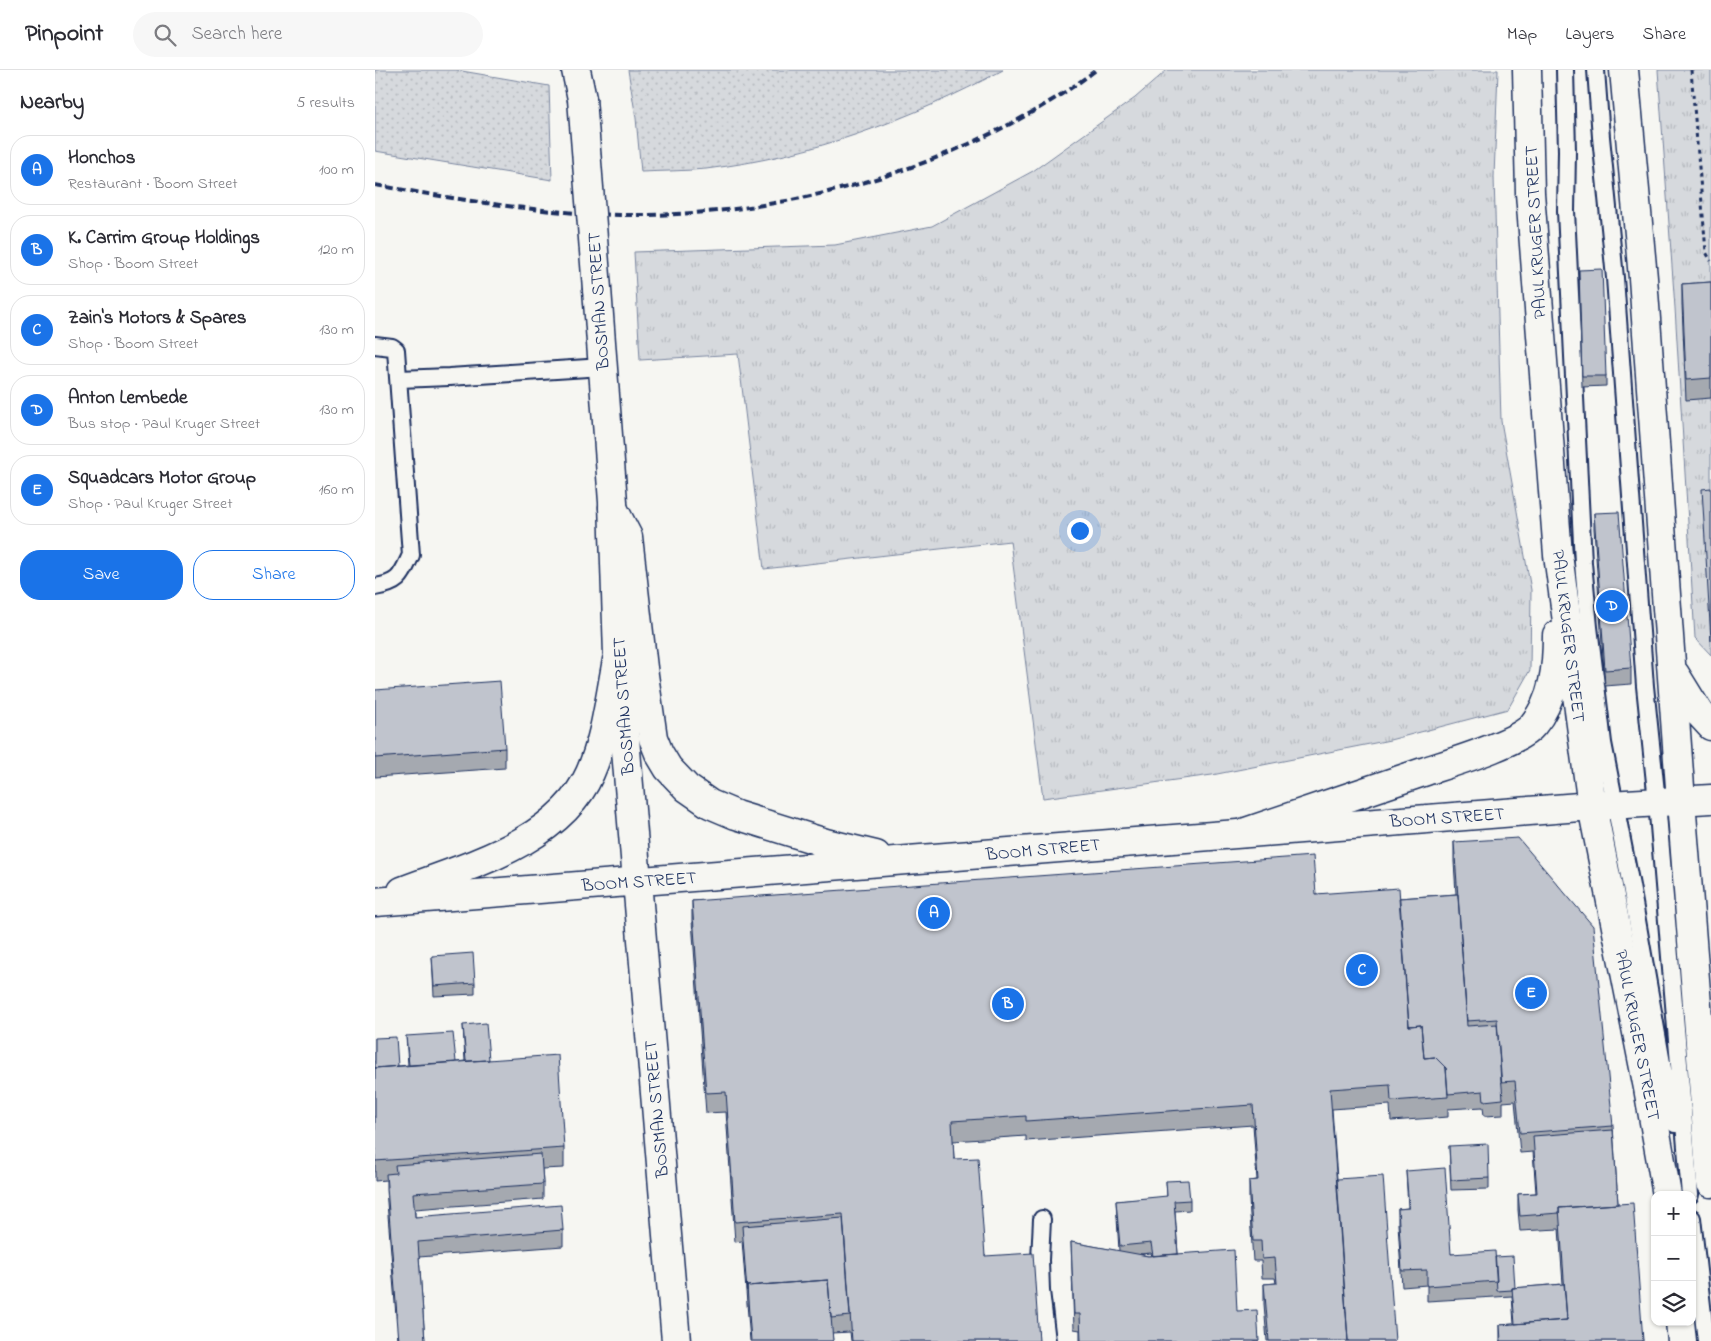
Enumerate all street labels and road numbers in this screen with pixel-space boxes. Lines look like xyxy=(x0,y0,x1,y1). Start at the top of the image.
street label: PAUL KRUGER STREET xyxy=(1519,145,1555,319)
street label: BOSMAN STREET xyxy=(582,231,618,372)
street label: PAUL KRUGER STREET xyxy=(1544,548,1590,724)
street label: BOSMAN STREET xyxy=(607,636,643,777)
street label: BOOM STREET xyxy=(1388,802,1505,836)
street label: BOOM STREET xyxy=(984,833,1102,869)
street label: BOOM STREET xyxy=(580,866,697,900)
street label: PAUL KRUGER STREET xyxy=(1607,948,1665,1123)
street label: BOSMAN STREET xyxy=(639,1039,677,1180)

